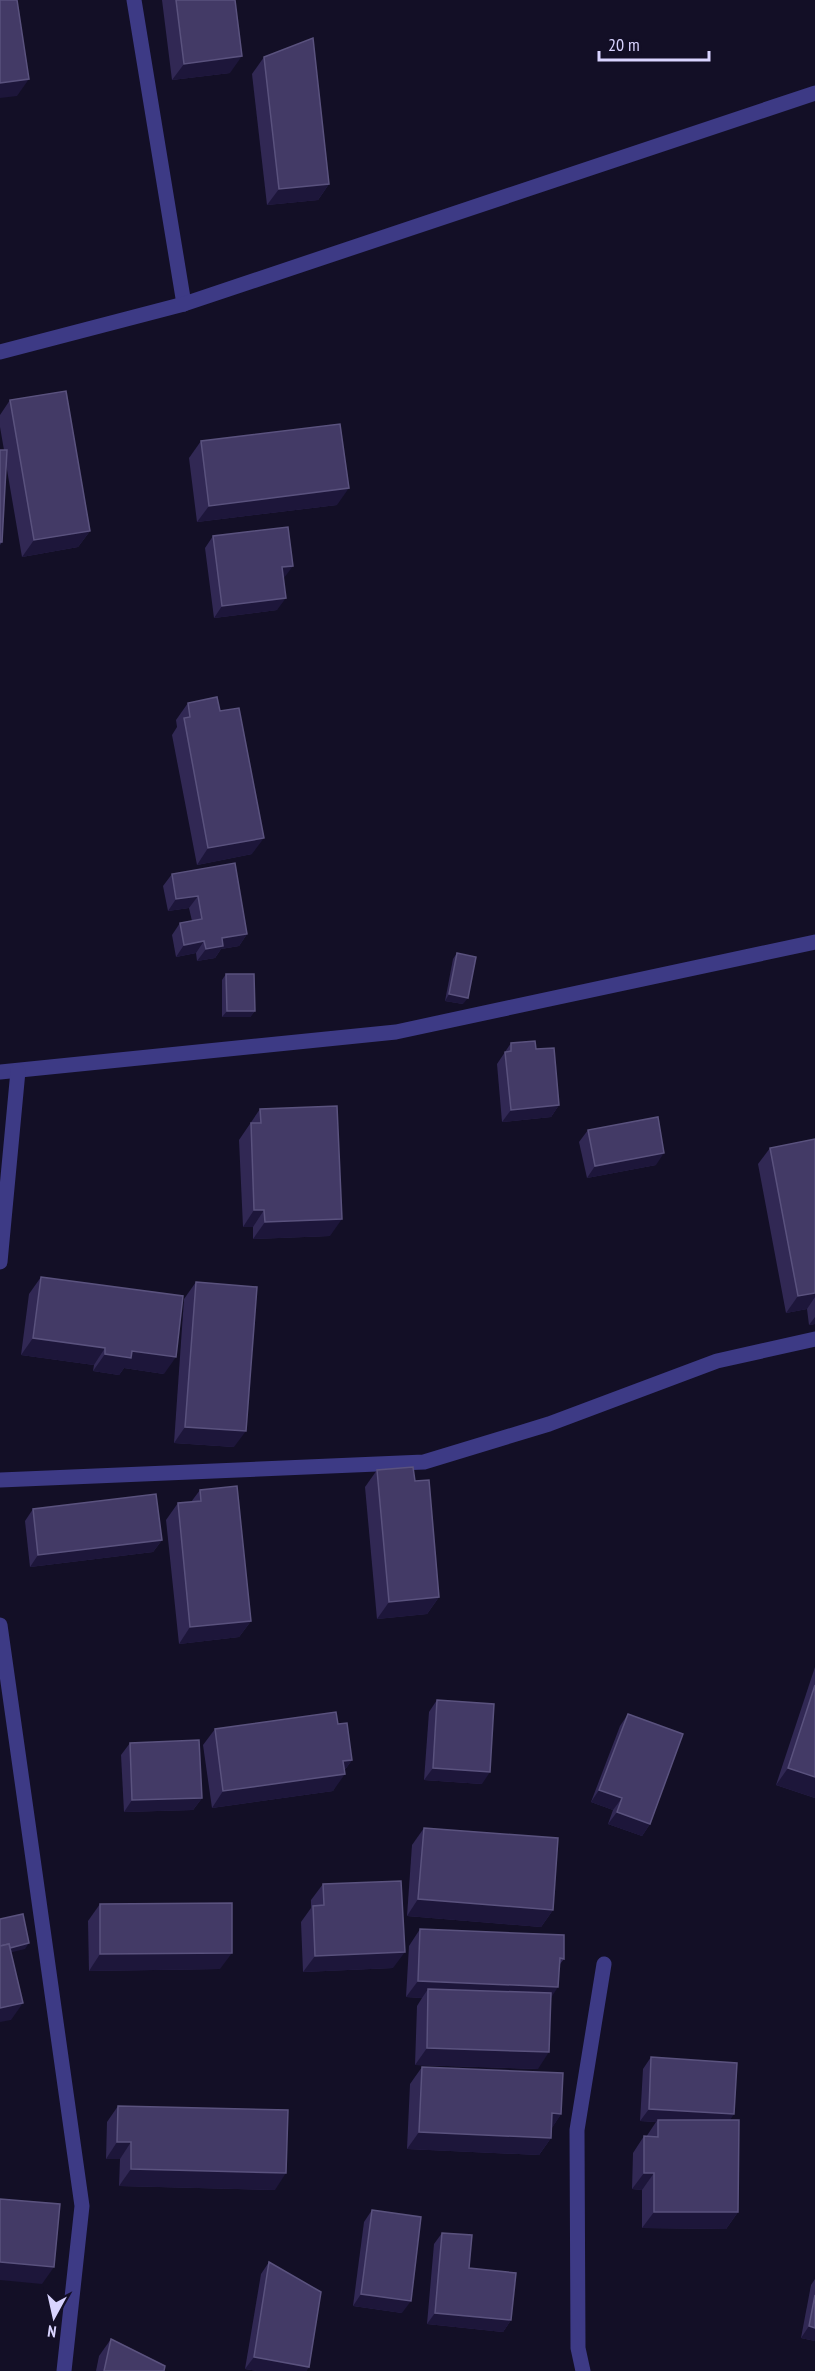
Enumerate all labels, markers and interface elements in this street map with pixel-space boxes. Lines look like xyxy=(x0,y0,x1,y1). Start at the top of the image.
scale bar xyxy=(599,24,708,62)
text: 20 m xyxy=(608,33,640,56)
north arrow xyxy=(24,2287,84,2347)
text: N xyxy=(46,2321,58,2342)

